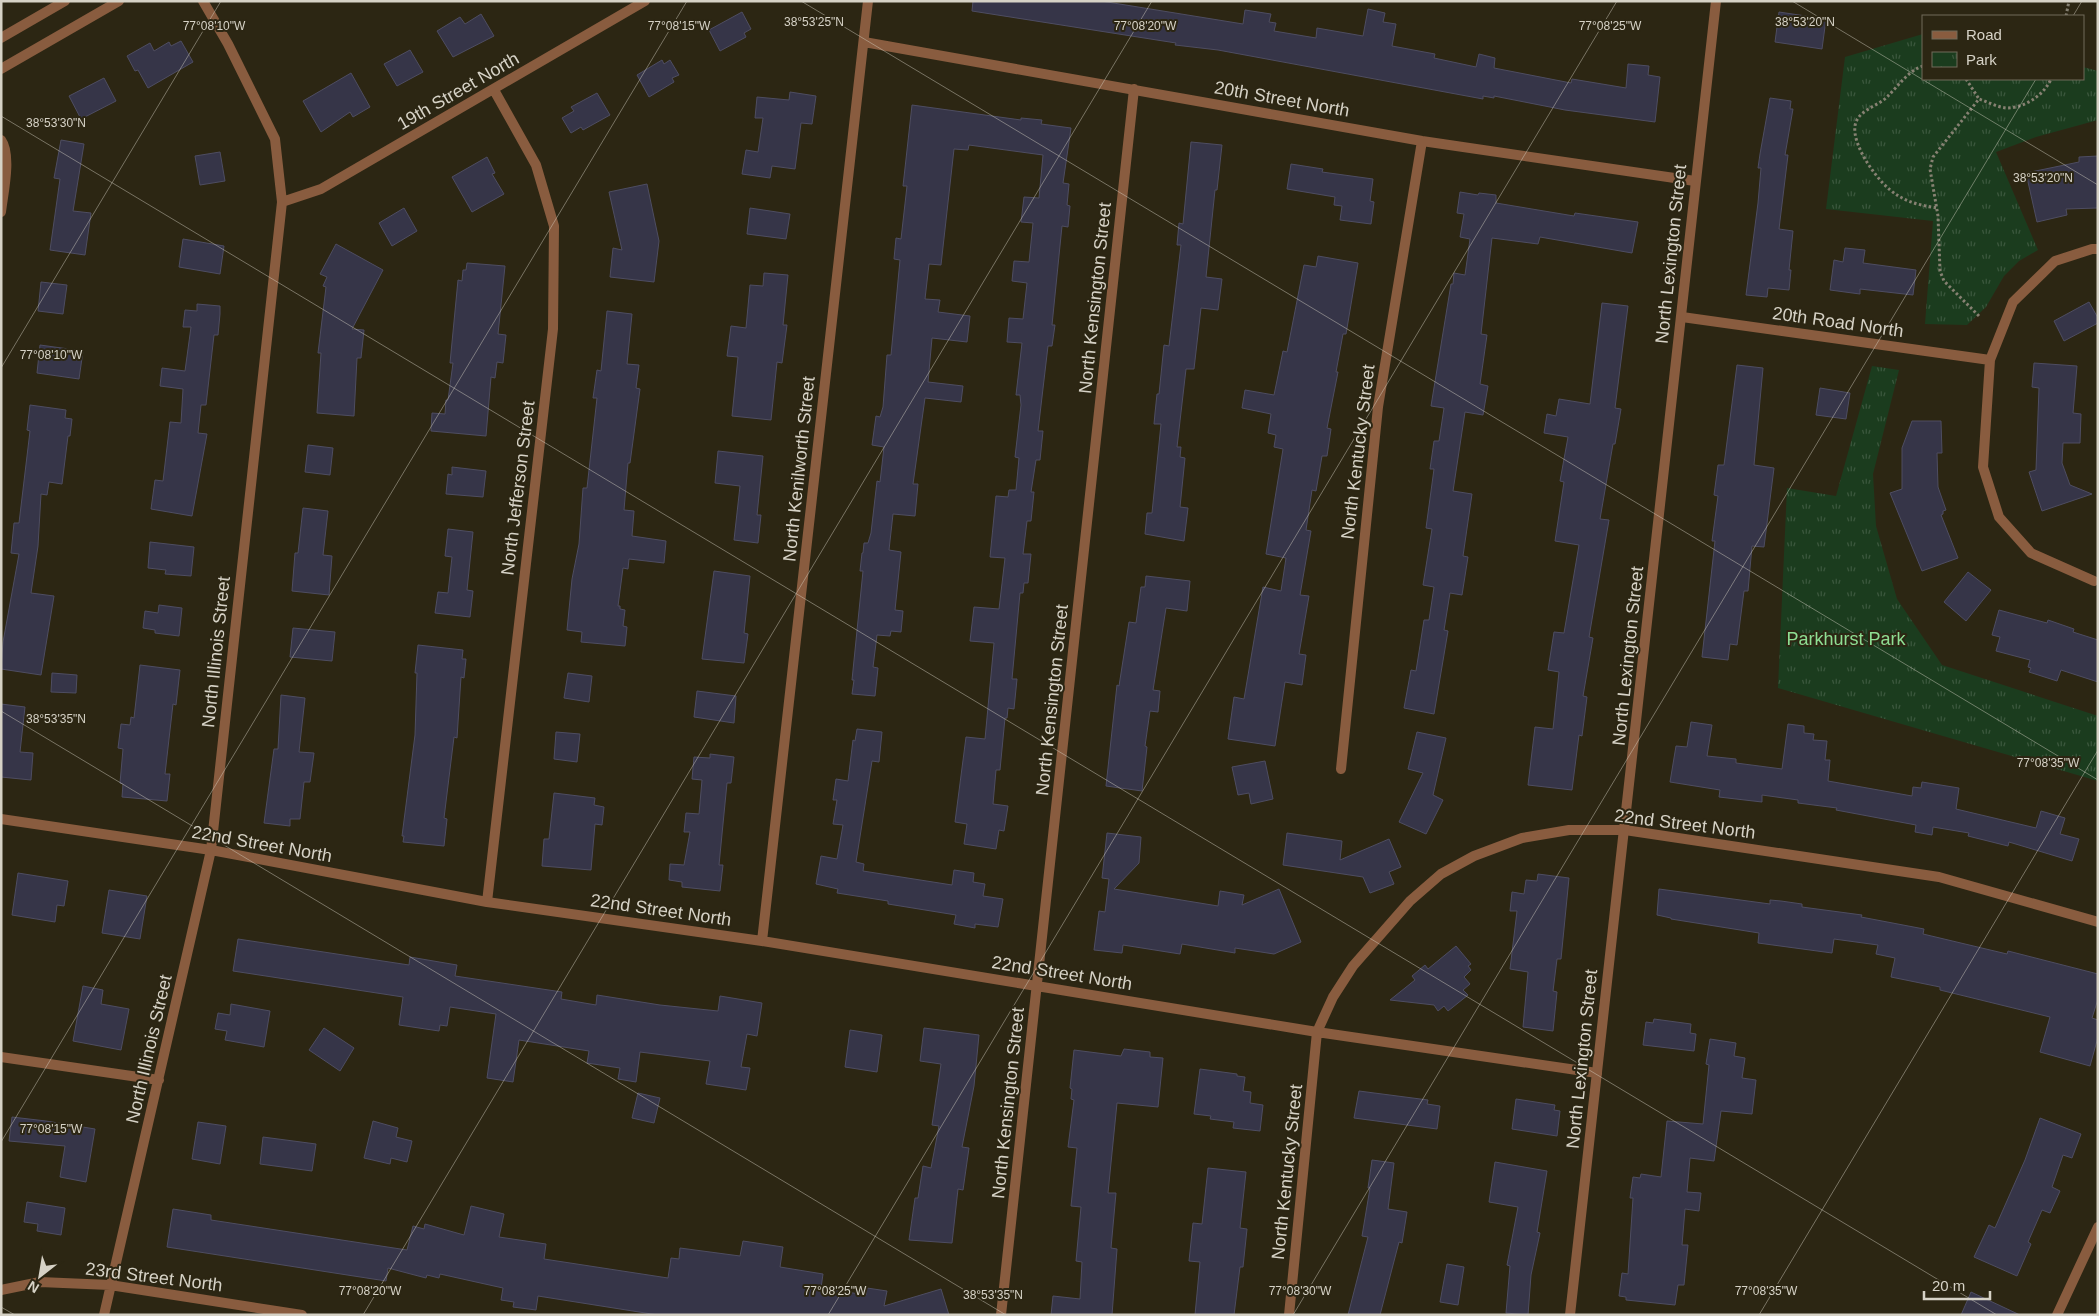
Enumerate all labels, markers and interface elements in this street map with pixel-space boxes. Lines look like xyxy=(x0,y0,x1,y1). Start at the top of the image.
text: 38°53'25"N xyxy=(784,15,844,29)
text: 38°53'20"N xyxy=(1775,15,1835,29)
legend xyxy=(1922,15,2084,80)
text: 77°08'10"W xyxy=(183,19,246,33)
text: 77°08'15"W xyxy=(648,19,711,33)
text: 77°08'20"W xyxy=(1114,19,1177,33)
text: 77°08'25"W xyxy=(1579,19,1642,33)
text: Road xyxy=(1966,26,2002,43)
street label: 19th Street North xyxy=(394,48,522,134)
text: Park xyxy=(1966,51,1997,68)
street label: 20th Street North xyxy=(1213,77,1351,121)
text: 38°53'30"N xyxy=(26,116,86,130)
street label: North Lexington Street xyxy=(1652,163,1690,345)
text: 38°53'20"N xyxy=(2013,171,2073,185)
street label: North Kensington Street xyxy=(1075,201,1115,395)
street label: 20th Road North xyxy=(1771,303,1905,341)
text: 77°08'10"W xyxy=(20,348,83,362)
street label: North Kentucky Street xyxy=(1337,363,1379,541)
street label: North Kenilworth Street xyxy=(779,375,819,563)
street label: North Jefferson Street xyxy=(497,400,539,576)
street label: North Lexington Street xyxy=(1609,565,1647,747)
street label: North Illinois Street xyxy=(198,575,234,729)
street label: North Kensington Street xyxy=(1032,603,1072,797)
park label: Parkhurst Park xyxy=(1786,629,1907,649)
text: 38°53'35"N xyxy=(26,712,86,726)
text: 77°08'35"W xyxy=(2017,756,2080,770)
street label: 22nd Street North xyxy=(1613,805,1757,843)
street label: 22nd Street North xyxy=(190,822,334,866)
street label: 22nd Street North xyxy=(589,890,733,930)
street label: 22nd Street North xyxy=(990,952,1134,994)
street label: North Lexington Street xyxy=(1563,968,1601,1150)
street label: North Illinois Street xyxy=(122,973,176,1125)
street label: North Kensington Street xyxy=(988,1006,1028,1200)
street label: North Kentucky Street xyxy=(1268,1083,1306,1261)
text: 77°08'15"W xyxy=(20,1122,83,1136)
north arrow xyxy=(15,1251,65,1301)
street label: 23rd Street North xyxy=(84,1259,224,1295)
scale bar xyxy=(1924,1268,1990,1300)
text: 20 m xyxy=(1932,1277,1965,1294)
text: N xyxy=(25,1278,42,1297)
text: 77°08'20"W xyxy=(339,1284,402,1298)
text: 77°08'25"W xyxy=(804,1284,867,1298)
text: 77°08'30"W xyxy=(1269,1284,1332,1298)
text: 77°08'35"W xyxy=(1735,1284,1798,1298)
text: 38°53'35"N xyxy=(963,1288,1023,1302)

